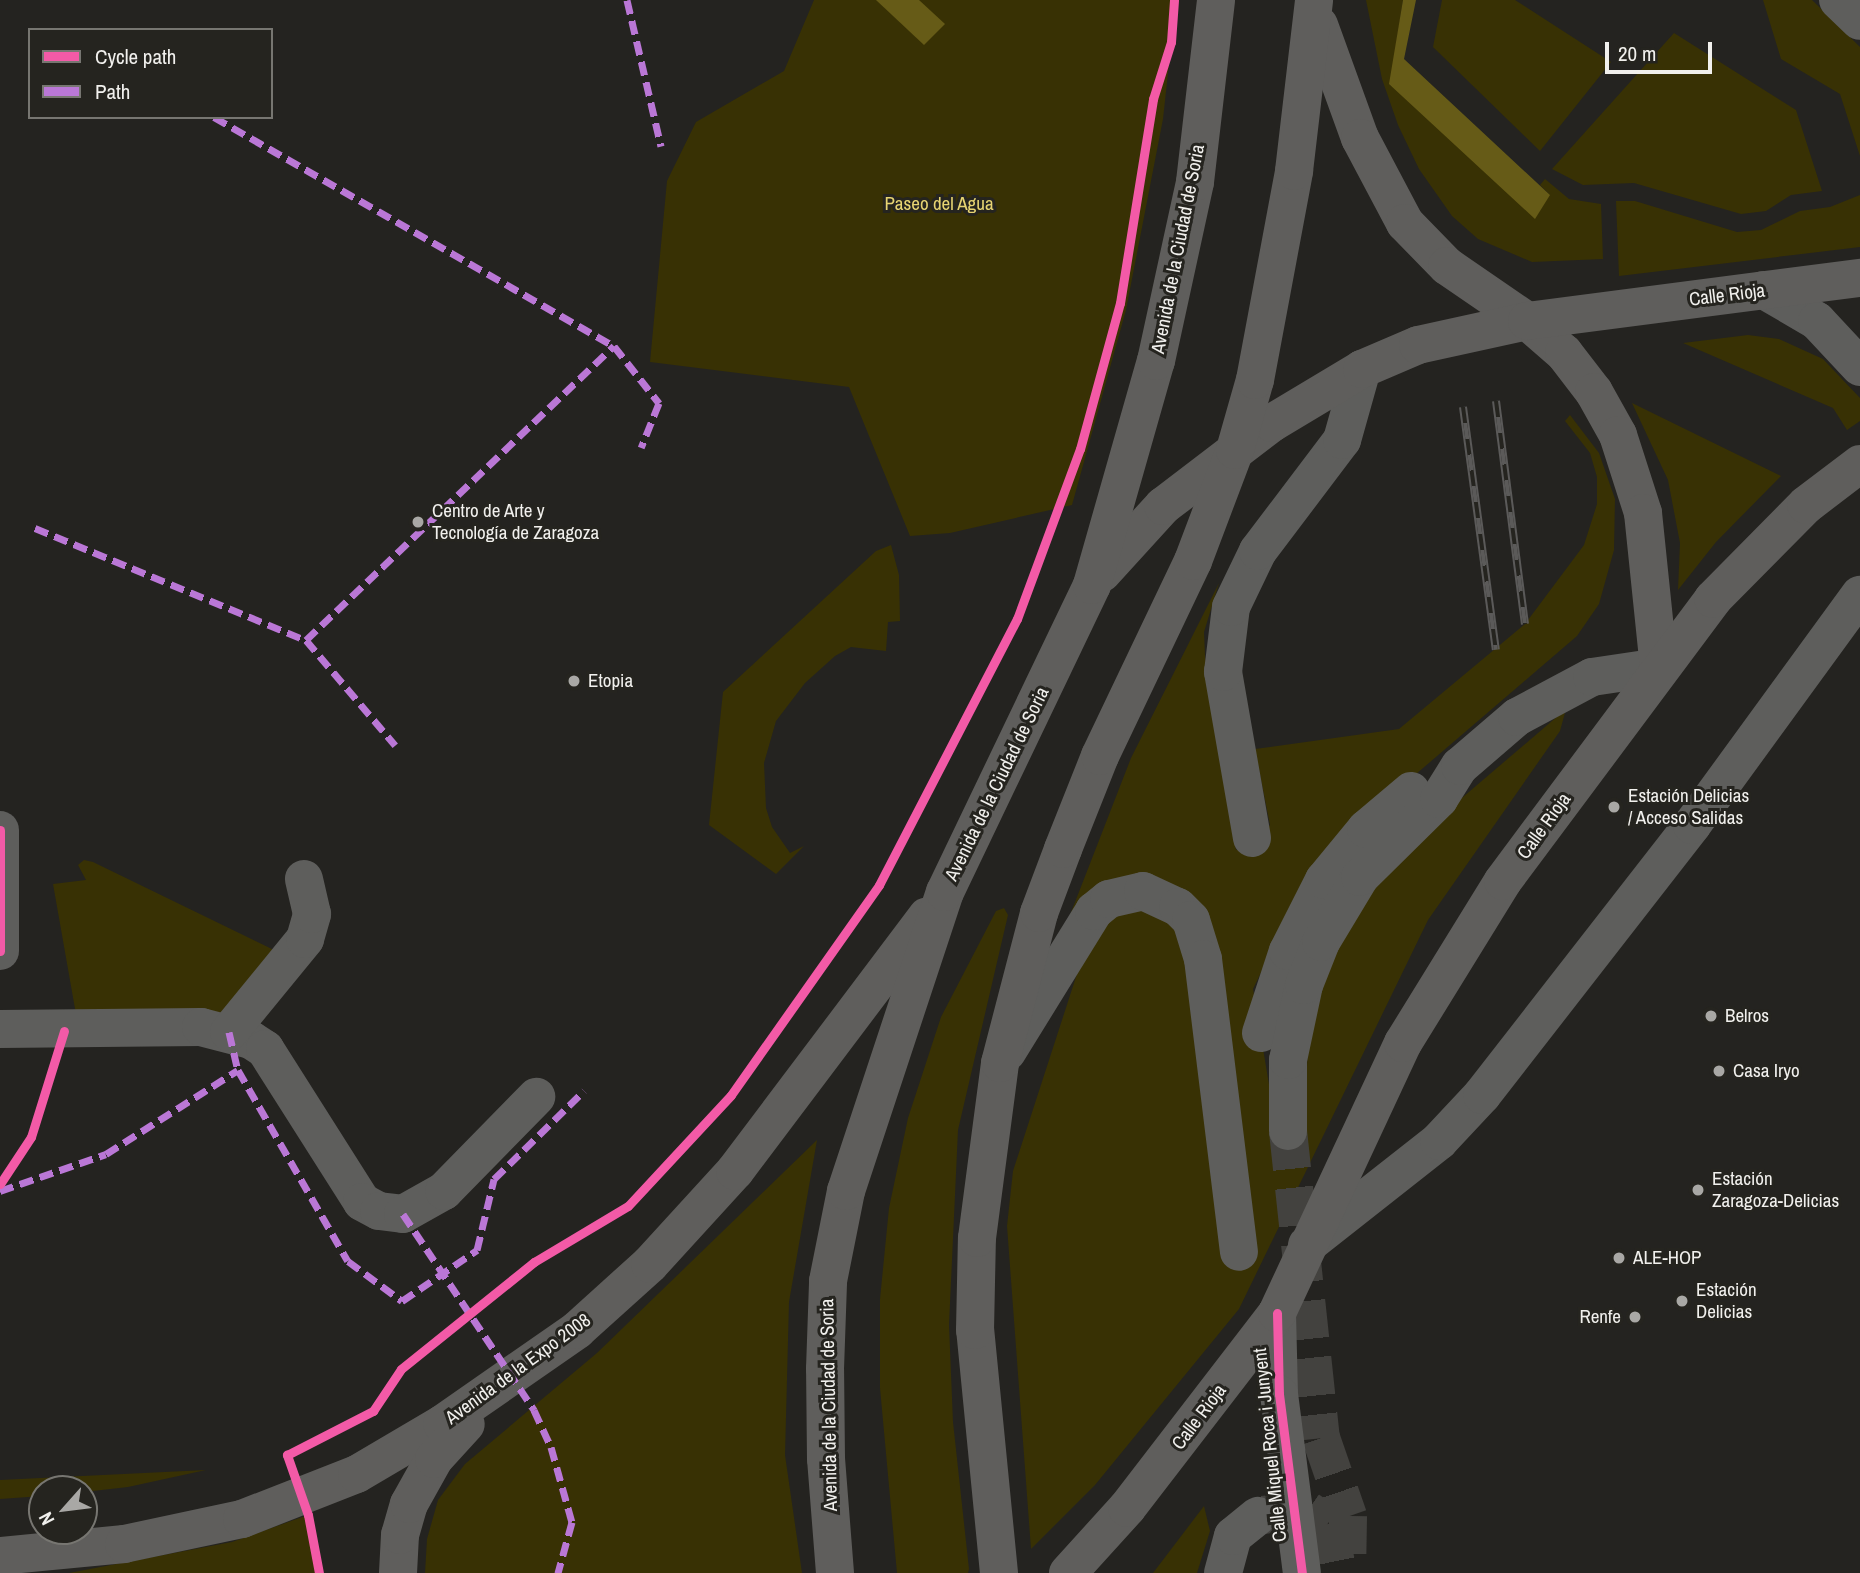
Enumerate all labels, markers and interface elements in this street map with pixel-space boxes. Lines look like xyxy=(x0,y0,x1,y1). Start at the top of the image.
legend xyxy=(28,28,273,119)
scale bar xyxy=(1608,28,1715,72)
text: 20 m xyxy=(1618,39,1656,68)
text: Cycle path xyxy=(95,42,176,71)
text: Path xyxy=(95,77,130,106)
street label: Avenida de la Ciudad de Soria xyxy=(1147,142,1209,356)
park label: Paseo del Agua xyxy=(884,193,994,215)
street label: Calle Rioja xyxy=(1688,279,1766,311)
place label: Centro de Arte y Tecnología de Zaragoza xyxy=(432,500,599,544)
marker: Centro de Arte y Tecnología de Zaragoza xyxy=(410,514,426,530)
place label: Etopia xyxy=(588,670,633,692)
marker: Etopia xyxy=(566,673,582,689)
street label: Avenida de la Ciudad de Soria xyxy=(940,683,1054,885)
place label: Estación Delicias / Acceso Salidas xyxy=(1628,785,1749,829)
street label: Calle Rioja xyxy=(1512,788,1576,864)
marker: Estación Delicias / Acceso Salidas xyxy=(1606,799,1622,815)
place label: Belros xyxy=(1725,1005,1769,1027)
marker: Belros xyxy=(1703,1008,1719,1024)
place label: Casa Iryo xyxy=(1733,1060,1800,1082)
marker: Casa Iryo xyxy=(1711,1063,1727,1079)
place label: Estación Zaragoza-Delicias xyxy=(1712,1168,1839,1212)
marker: Estación Zaragoza-Delicias xyxy=(1690,1182,1706,1198)
place label: ALE-HOP xyxy=(1633,1247,1701,1269)
marker: ALE-HOP xyxy=(1611,1250,1627,1266)
place label: Estación Delicias xyxy=(1696,1279,1757,1323)
marker: Estación Delicias xyxy=(1674,1293,1690,1309)
street label: Avenida de la Ciudad de Soria xyxy=(816,1298,842,1512)
place label: Renfe xyxy=(1579,1306,1621,1328)
street label: Avenida de la Expo 2008 xyxy=(441,1309,595,1429)
marker: Renfe xyxy=(1627,1309,1643,1325)
street label: Calle Miquel Roca i Junyent xyxy=(1248,1347,1292,1543)
street label: Calle Rioja xyxy=(1167,1380,1231,1454)
north arrow xyxy=(28,1475,98,1545)
text: N xyxy=(32,1508,60,1530)

